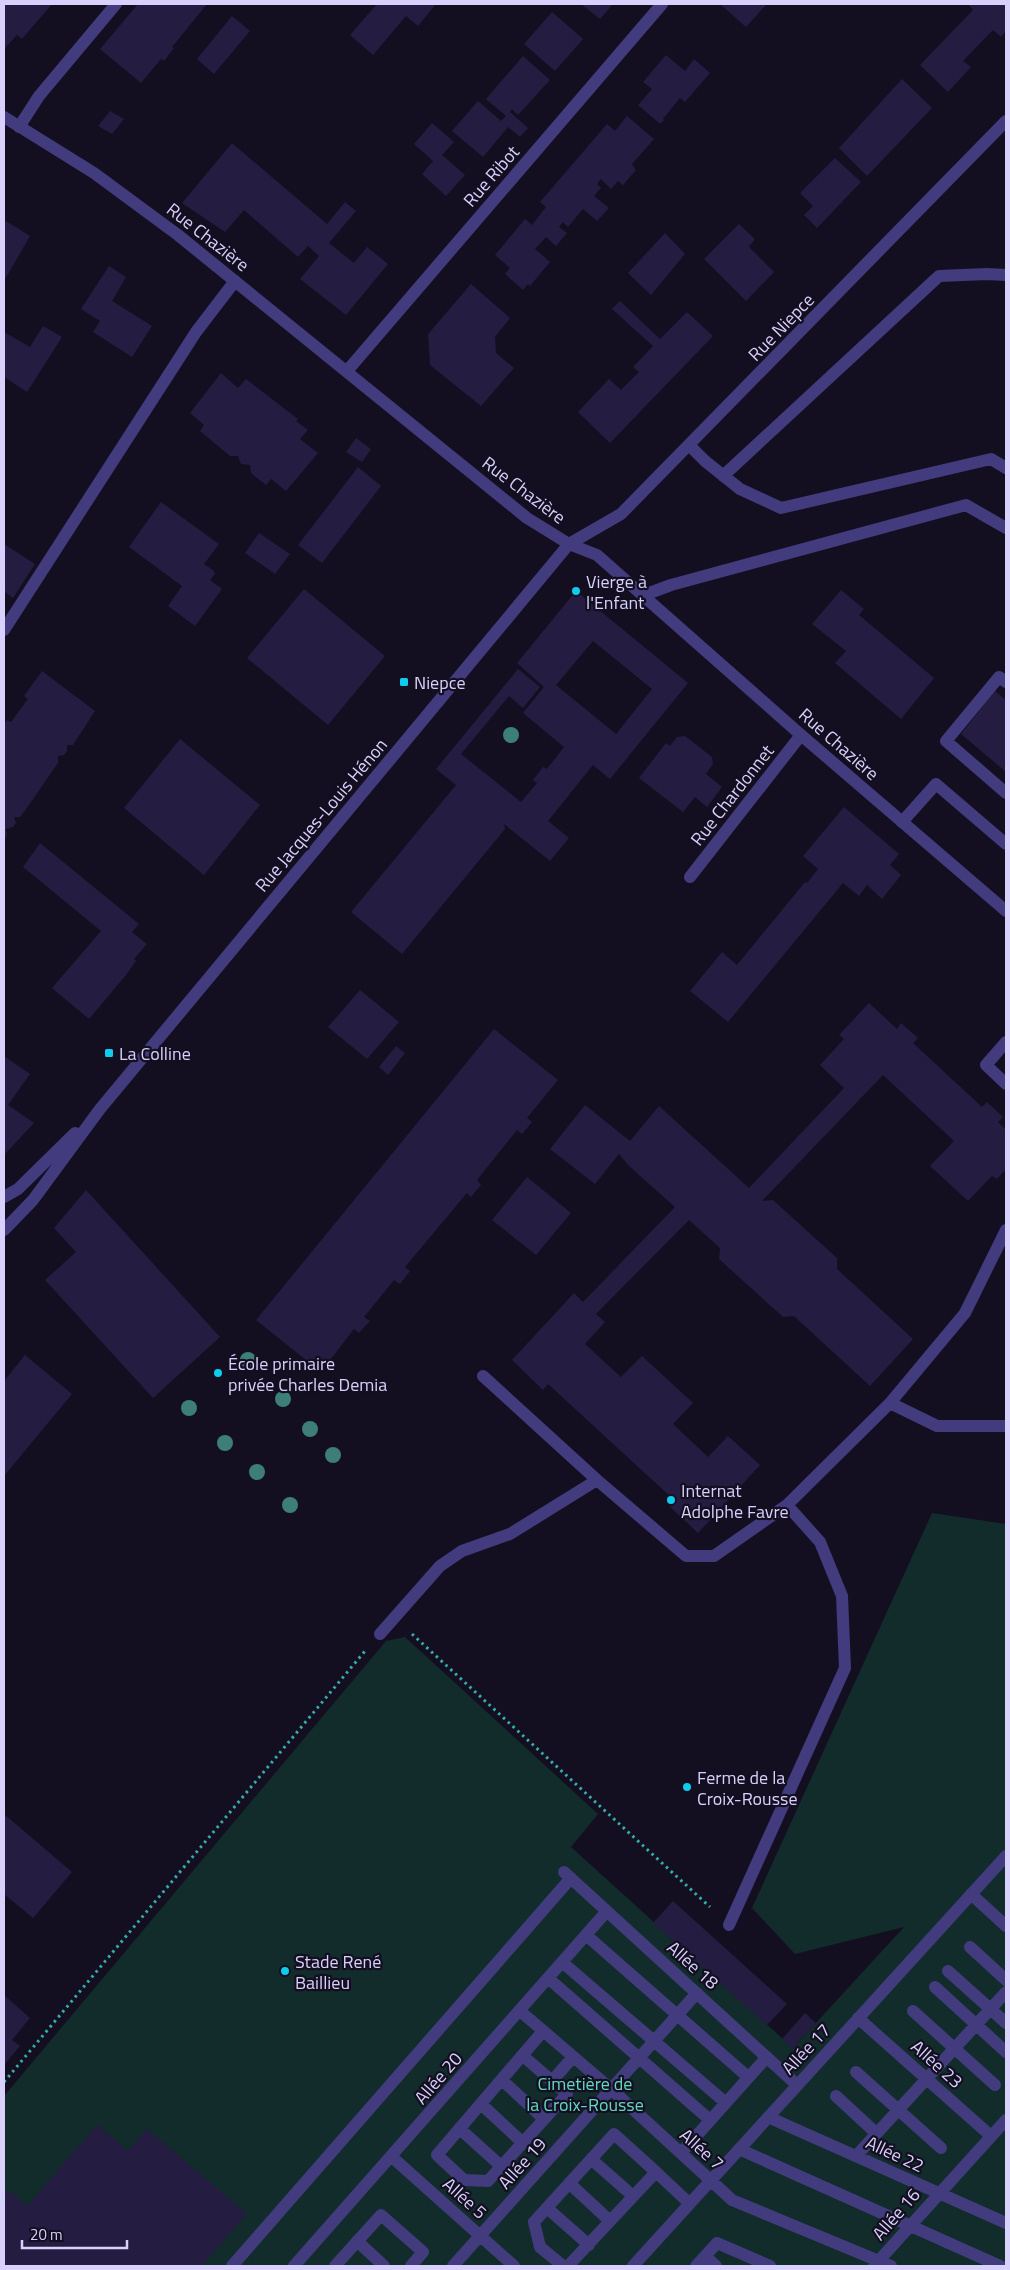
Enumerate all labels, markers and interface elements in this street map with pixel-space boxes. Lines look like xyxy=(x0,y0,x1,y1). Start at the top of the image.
street label: Rue Ribot xyxy=(457,139,526,213)
street label: Rue Chazière xyxy=(161,196,255,278)
street label: Rue Niepce xyxy=(742,287,820,367)
street label: Rue Chazière xyxy=(477,450,571,530)
place label: Vierge à l'Enfant xyxy=(586,568,647,616)
marker: Vierge à l'Enfant xyxy=(570,585,582,597)
place label: Niepce xyxy=(414,669,466,696)
marker: Niepce xyxy=(398,676,410,688)
street label: Rue Chazière xyxy=(793,702,885,786)
street label: Rue Jacques-Louis Hénon xyxy=(248,732,394,898)
street label: Rue Chardonnet xyxy=(684,738,781,851)
place label: La Colline xyxy=(119,1040,191,1067)
marker: La Colline xyxy=(103,1047,115,1059)
place label: École primaire privée Charles Demia xyxy=(228,1350,387,1398)
marker: École primaire privée Charles Demia xyxy=(212,1367,224,1379)
place label: Internat Adolphe Favre xyxy=(681,1477,789,1525)
marker: Internat Adolphe Favre xyxy=(665,1494,677,1506)
place label: Ferme de la Croix-Rousse xyxy=(697,1764,797,1812)
marker: Ferme de la Croix-Rousse xyxy=(681,1781,693,1793)
street label: Allée 18 xyxy=(661,1934,725,1996)
place label: Stade René Baillieu xyxy=(295,1948,381,1996)
marker: Stade René Baillieu xyxy=(279,1965,291,1977)
street label: Allée 17 xyxy=(775,2017,837,2081)
street label: Allée 23 xyxy=(905,2033,969,2095)
street label: Allée 20 xyxy=(408,2046,468,2110)
park label: Cimetière de la Croix-Rousse xyxy=(526,2070,644,2118)
street label: Allée 7 xyxy=(674,2122,730,2176)
street label: Allée 22 xyxy=(861,2129,929,2179)
street label: Allée 19 xyxy=(491,2131,553,2195)
street label: Allée 5 xyxy=(437,2171,493,2225)
street label: Allée 16 xyxy=(866,2182,926,2246)
scale bar xyxy=(22,2218,128,2250)
text: 20 m xyxy=(30,2223,63,2246)

